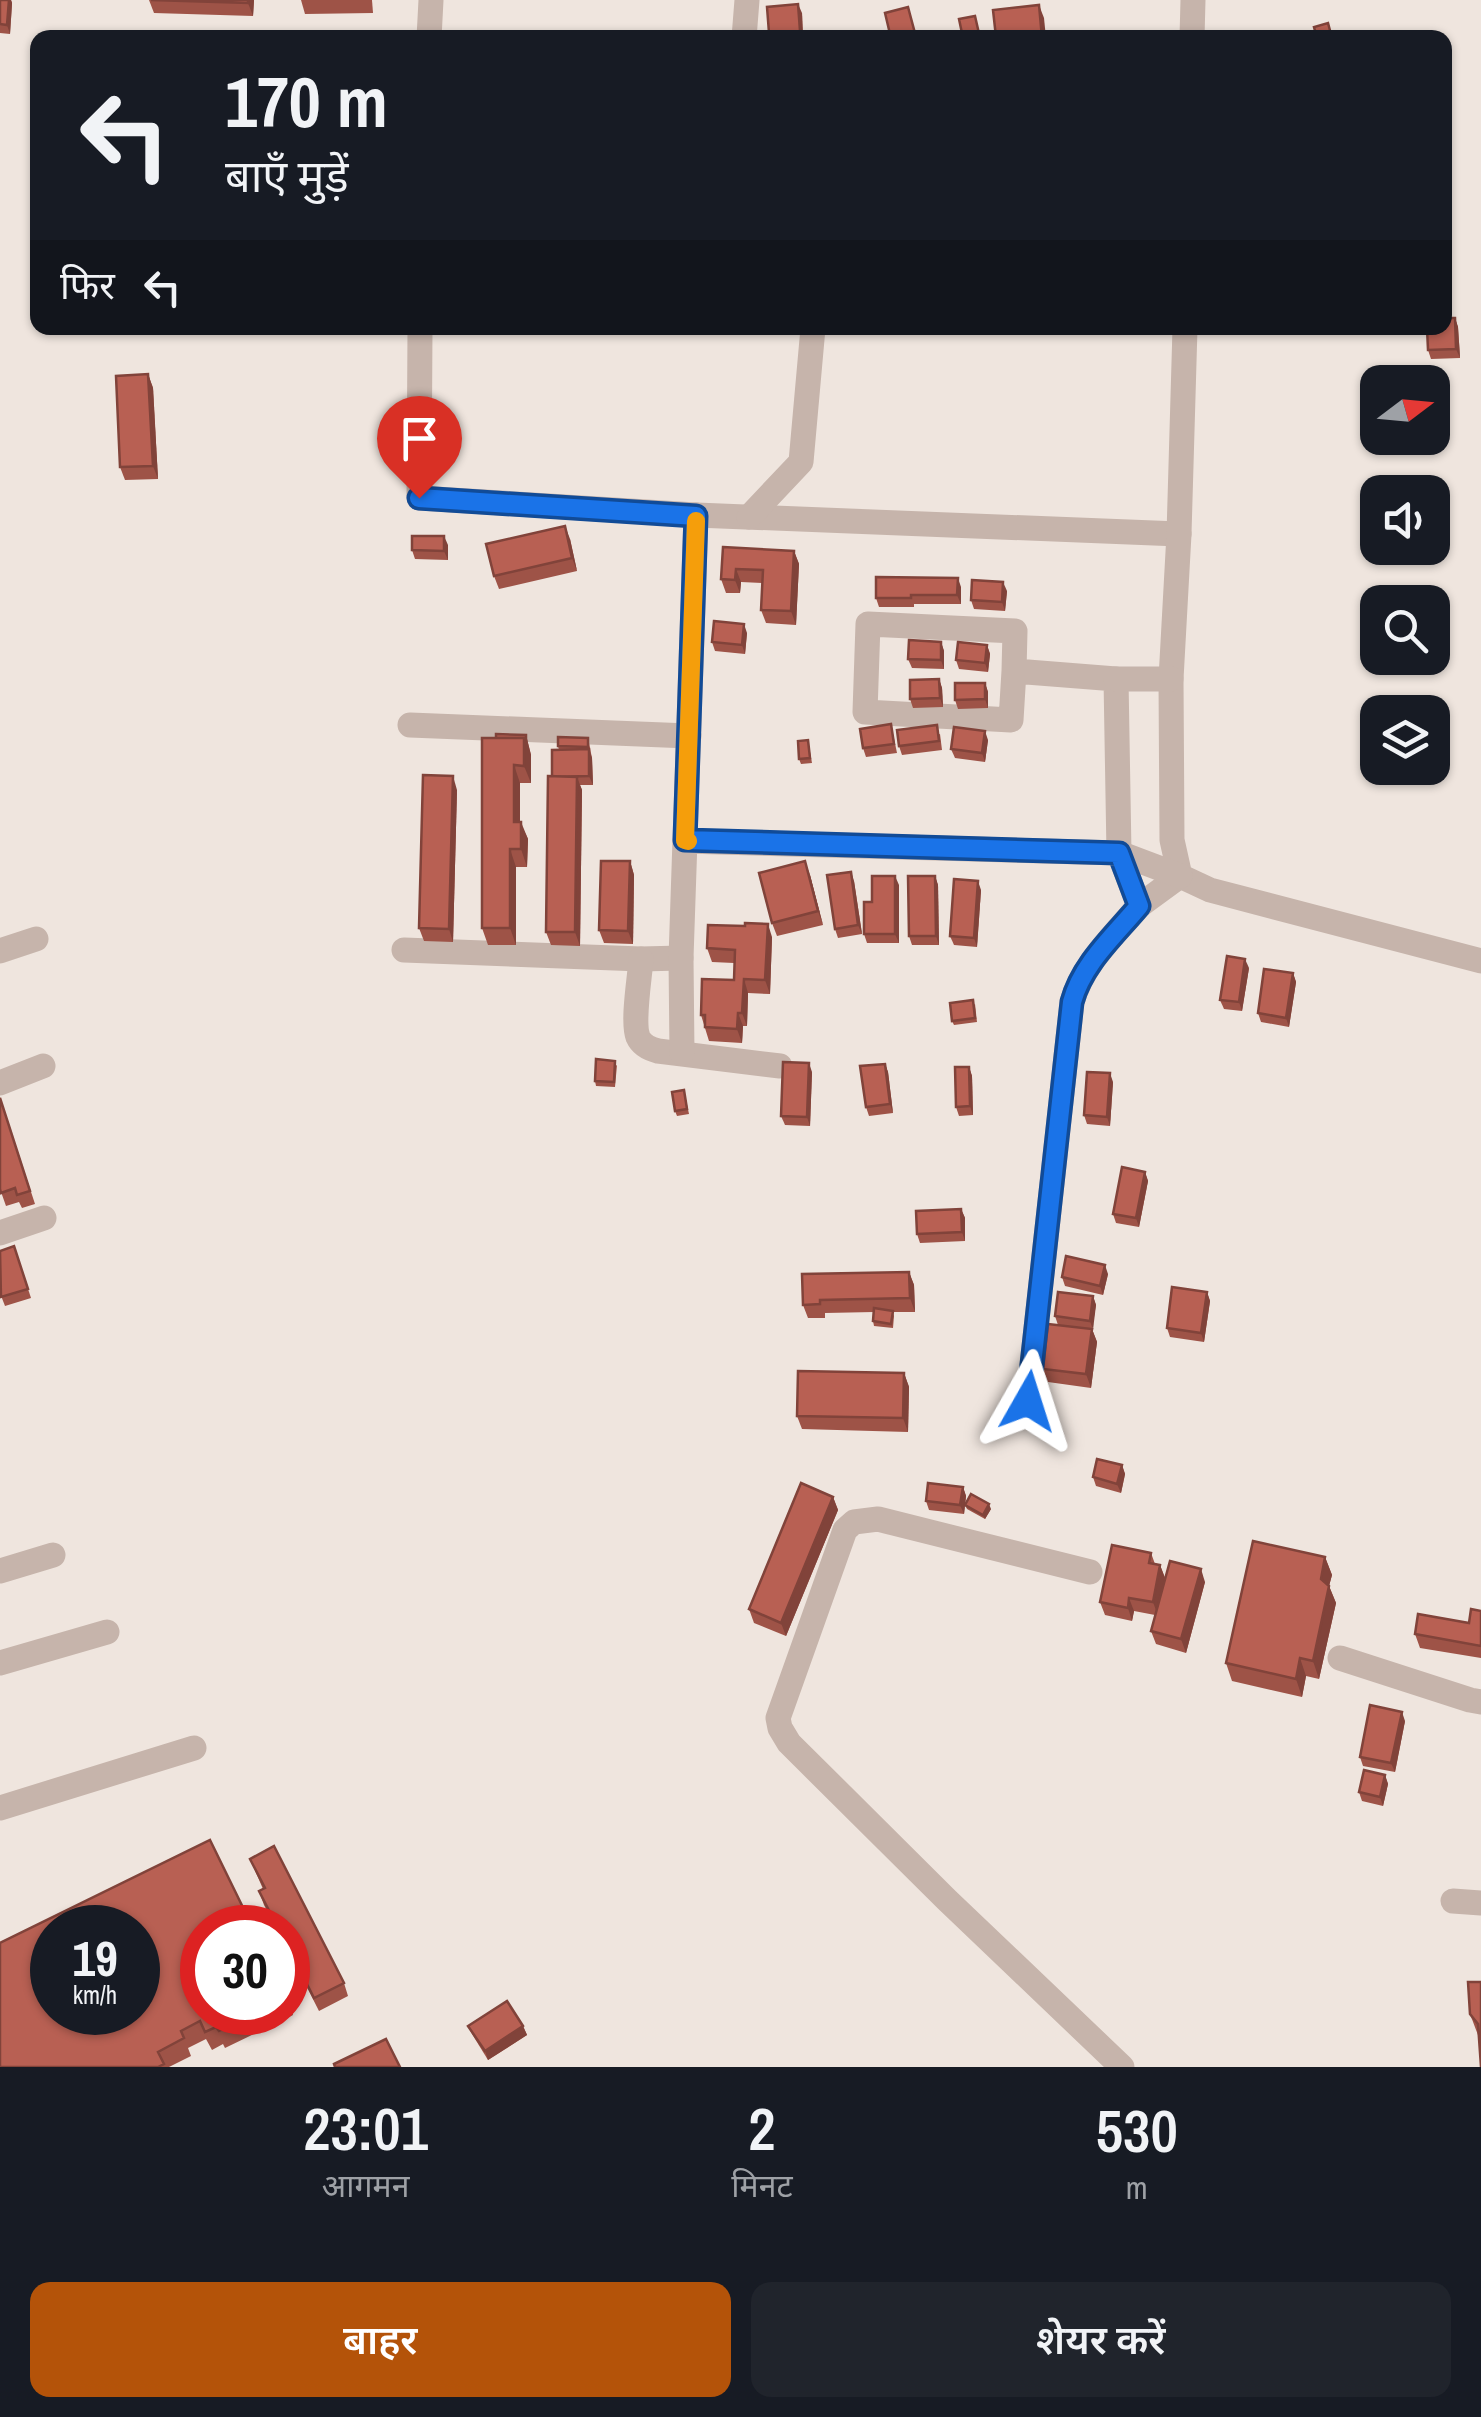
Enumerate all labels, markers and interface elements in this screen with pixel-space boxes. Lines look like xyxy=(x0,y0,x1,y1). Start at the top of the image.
text: 170 m xyxy=(225,55,388,149)
icon: left xyxy=(60,70,190,200)
text: बाएँ मुड़ें xyxy=(225,145,348,206)
text: फिर xyxy=(60,260,115,311)
icon: left xyxy=(135,260,190,315)
north arrow xyxy=(1360,365,1450,455)
map controls xyxy=(1360,365,1450,785)
pin xyxy=(377,396,462,499)
icon: arrive xyxy=(392,411,447,466)
button: sound xyxy=(1360,475,1450,565)
button: search xyxy=(1360,585,1450,675)
button: layers xyxy=(1360,695,1450,785)
position arrow xyxy=(976,1349,1080,1453)
speed limit sign: 30 xyxy=(180,1905,310,2035)
text: 19 xyxy=(72,1924,118,1992)
text: km/h xyxy=(73,1978,117,2012)
text: 23:01 xyxy=(303,2088,428,2169)
text: 2 xyxy=(748,2088,776,2169)
text: 530 xyxy=(1096,2090,1178,2171)
text: आगमन xyxy=(322,2164,409,2207)
text: मिनट xyxy=(731,2164,793,2207)
text: m xyxy=(1126,2166,1148,2209)
button: बाहर xyxy=(30,2282,731,2397)
button: शेयर करें xyxy=(751,2282,1451,2397)

